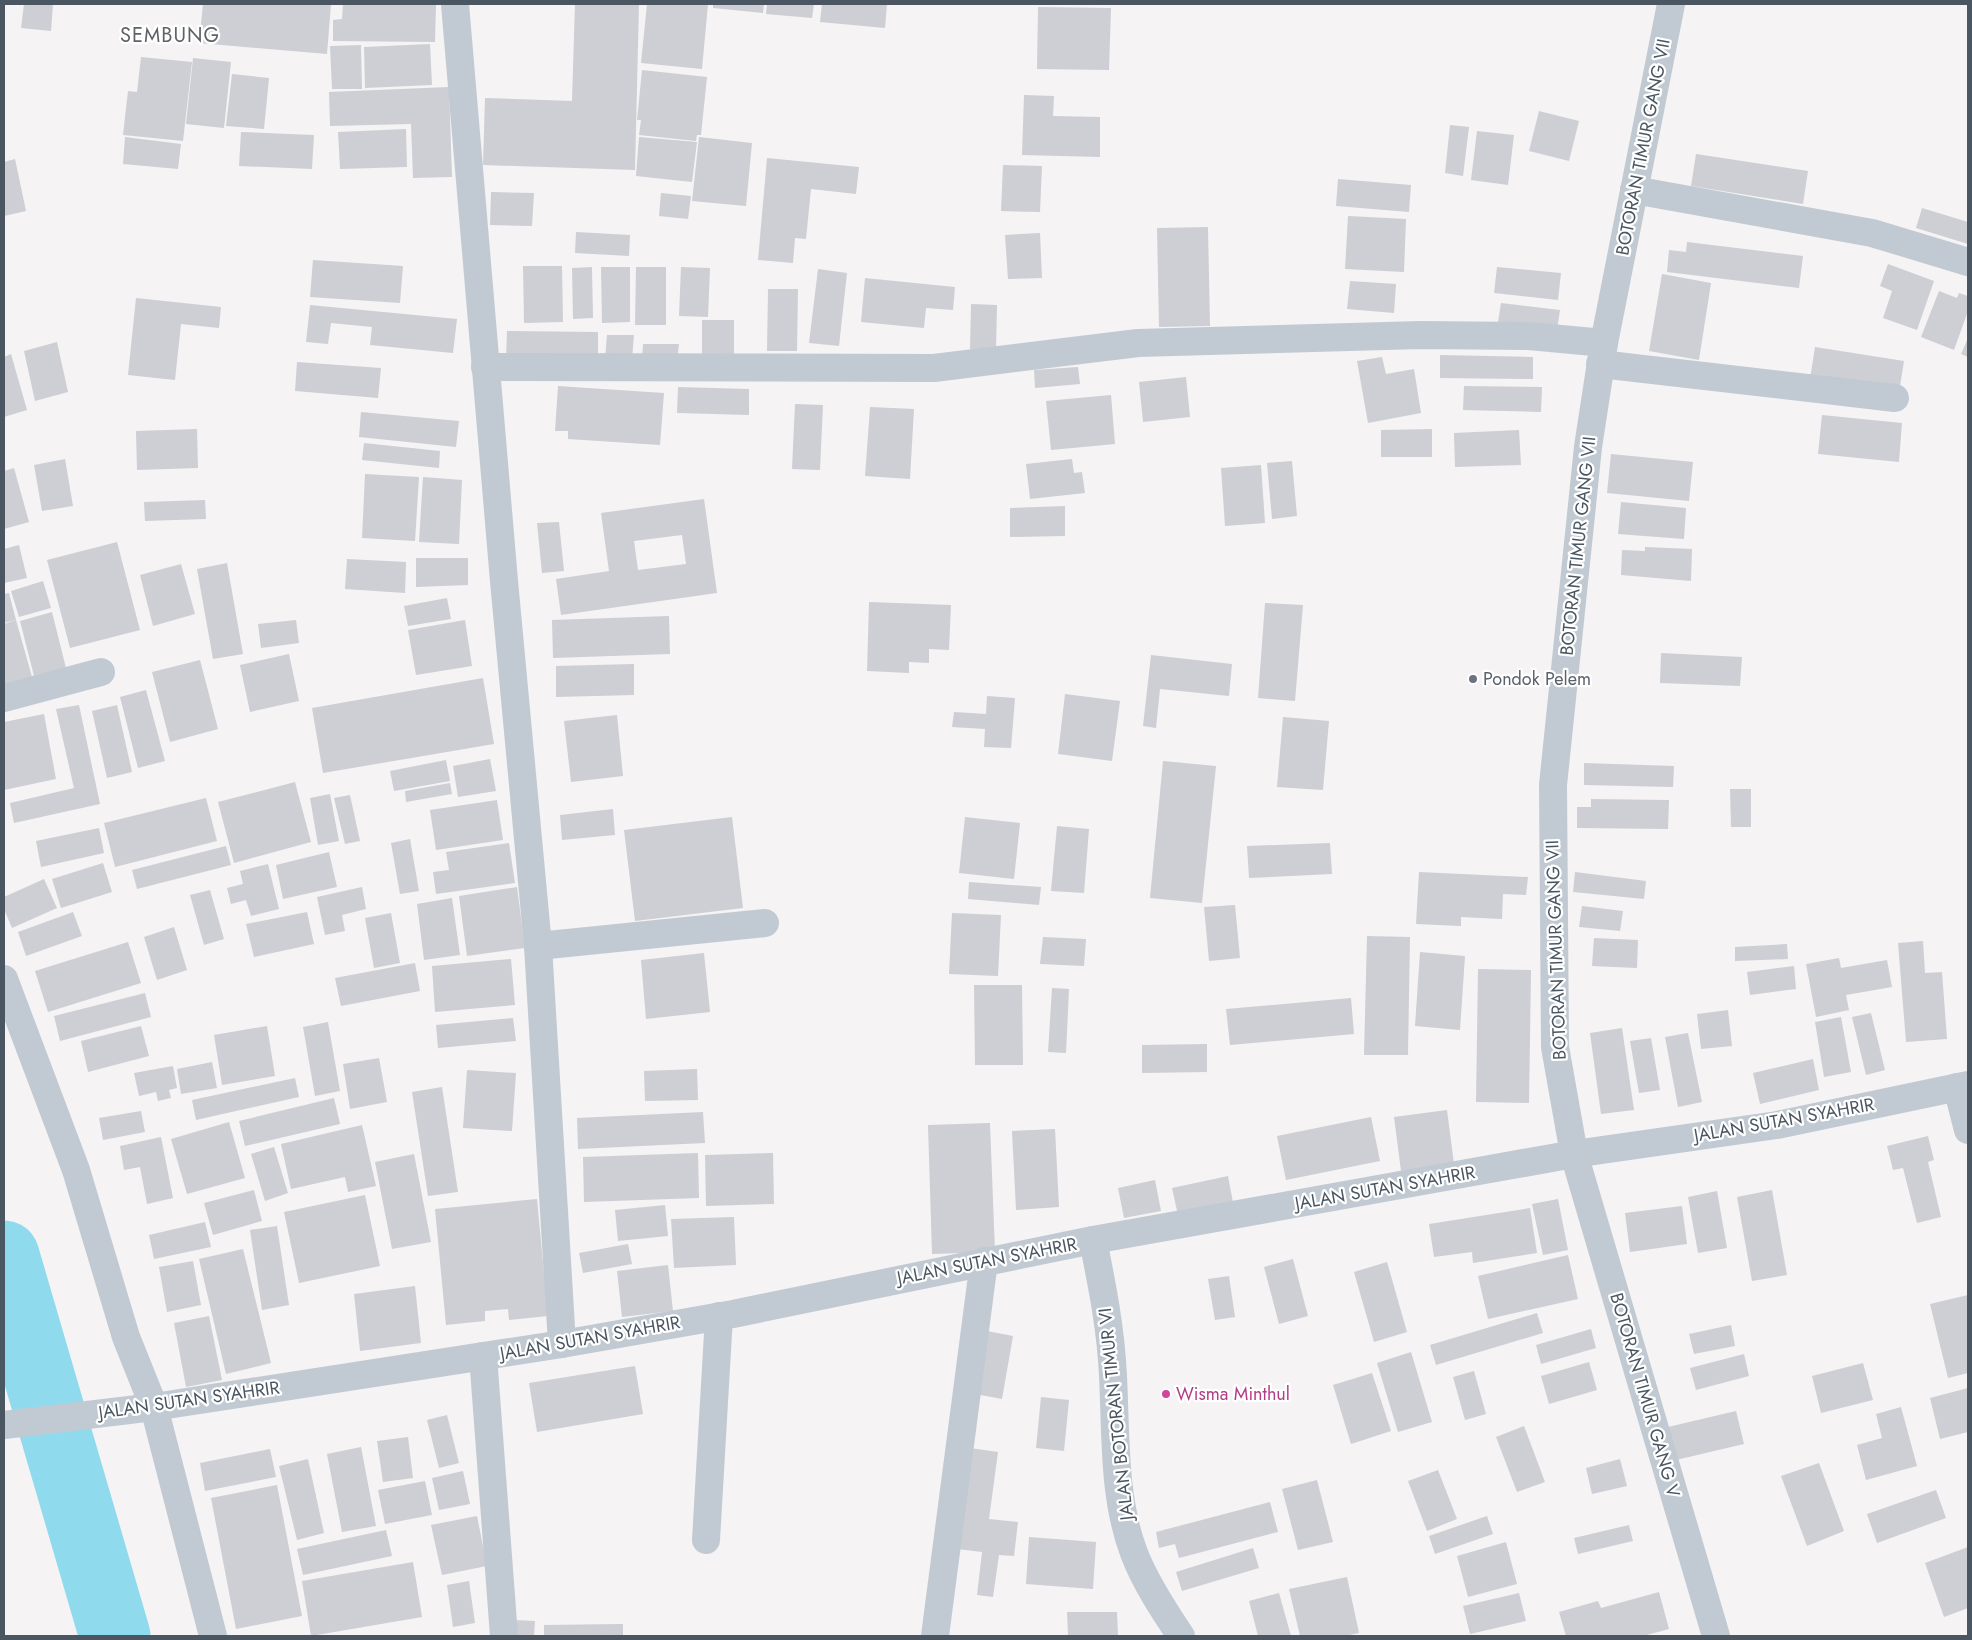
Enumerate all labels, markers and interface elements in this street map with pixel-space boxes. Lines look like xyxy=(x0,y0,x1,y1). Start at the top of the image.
district label: SEMBUNG xyxy=(120,21,220,50)
street label: BOTORAN TIMUR GANG VII xyxy=(1609,36,1677,258)
street label: BOTORAN TIMUR GANG VII xyxy=(1554,435,1602,657)
place label: Pondok Pelem xyxy=(1483,666,1591,692)
marker: Pondok Pelem xyxy=(1467,673,1479,685)
street label: BOTORAN TIMUR GANG VII xyxy=(1539,840,1573,1060)
street label: JALAN SUTAN SYAHRIR xyxy=(1690,1091,1876,1149)
street label: JALAN SUTAN SYAHRIR xyxy=(1291,1159,1477,1217)
street label: JALAN SUTAN SYAHRIR xyxy=(893,1231,1079,1292)
street label: BOTORAN TIMUR GANG V xyxy=(1603,1290,1687,1500)
street label: JALAN BOTORAN TIMUR VI xyxy=(1092,1307,1140,1523)
street label: JALAN SUTAN SYAHRIR xyxy=(496,1309,682,1367)
street label: JALAN SUTAN SYAHRIR xyxy=(95,1374,281,1426)
place label: Wisma Minthul xyxy=(1176,1381,1290,1407)
marker: Wisma Minthul xyxy=(1160,1388,1172,1400)

